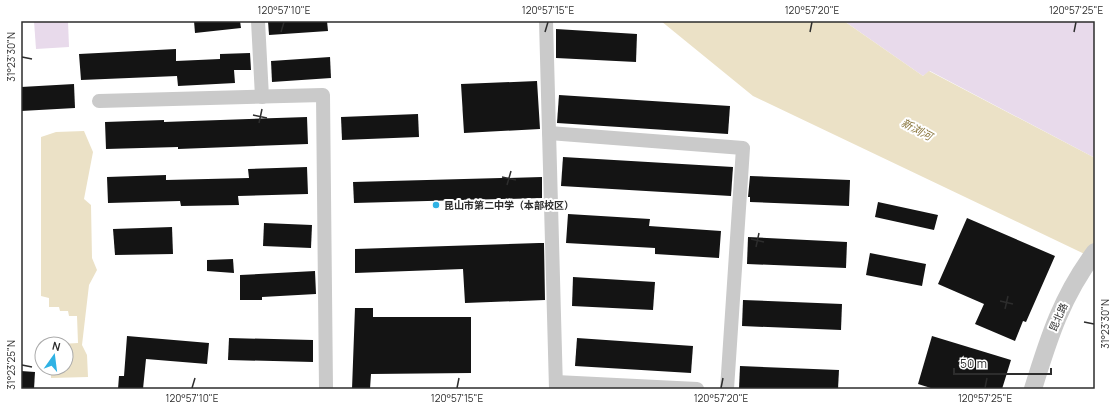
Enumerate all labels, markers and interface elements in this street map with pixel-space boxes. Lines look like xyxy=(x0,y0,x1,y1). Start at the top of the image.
text: 120°57'10"E xyxy=(258,3,311,17)
text: 120°57'15"E xyxy=(522,3,575,17)
text: 120°57'20"E xyxy=(785,3,840,17)
text: 120°57'25"E xyxy=(1049,3,1103,17)
text: 31°23'30"N xyxy=(4,32,18,82)
water label: 新浏河 xyxy=(899,115,937,144)
place label: 昆山市第二中学（本部校区） xyxy=(444,198,574,212)
marker: 昆山市第二中学（本部校区） xyxy=(431,200,441,210)
text: 31°23'30"N xyxy=(1098,299,1112,349)
street label: 昆北路 xyxy=(1046,300,1070,334)
north arrow xyxy=(34,336,74,376)
text: N xyxy=(51,338,62,354)
text: 31°23'25"N xyxy=(4,340,18,390)
scale bar xyxy=(954,350,1051,376)
text: 50 m xyxy=(960,355,987,372)
text: 120°57'10"E xyxy=(166,391,219,405)
text: 120°57'15"E xyxy=(431,391,484,405)
text: 120°57'20"E xyxy=(694,391,749,405)
text: 120°57'25"E xyxy=(958,391,1012,405)

